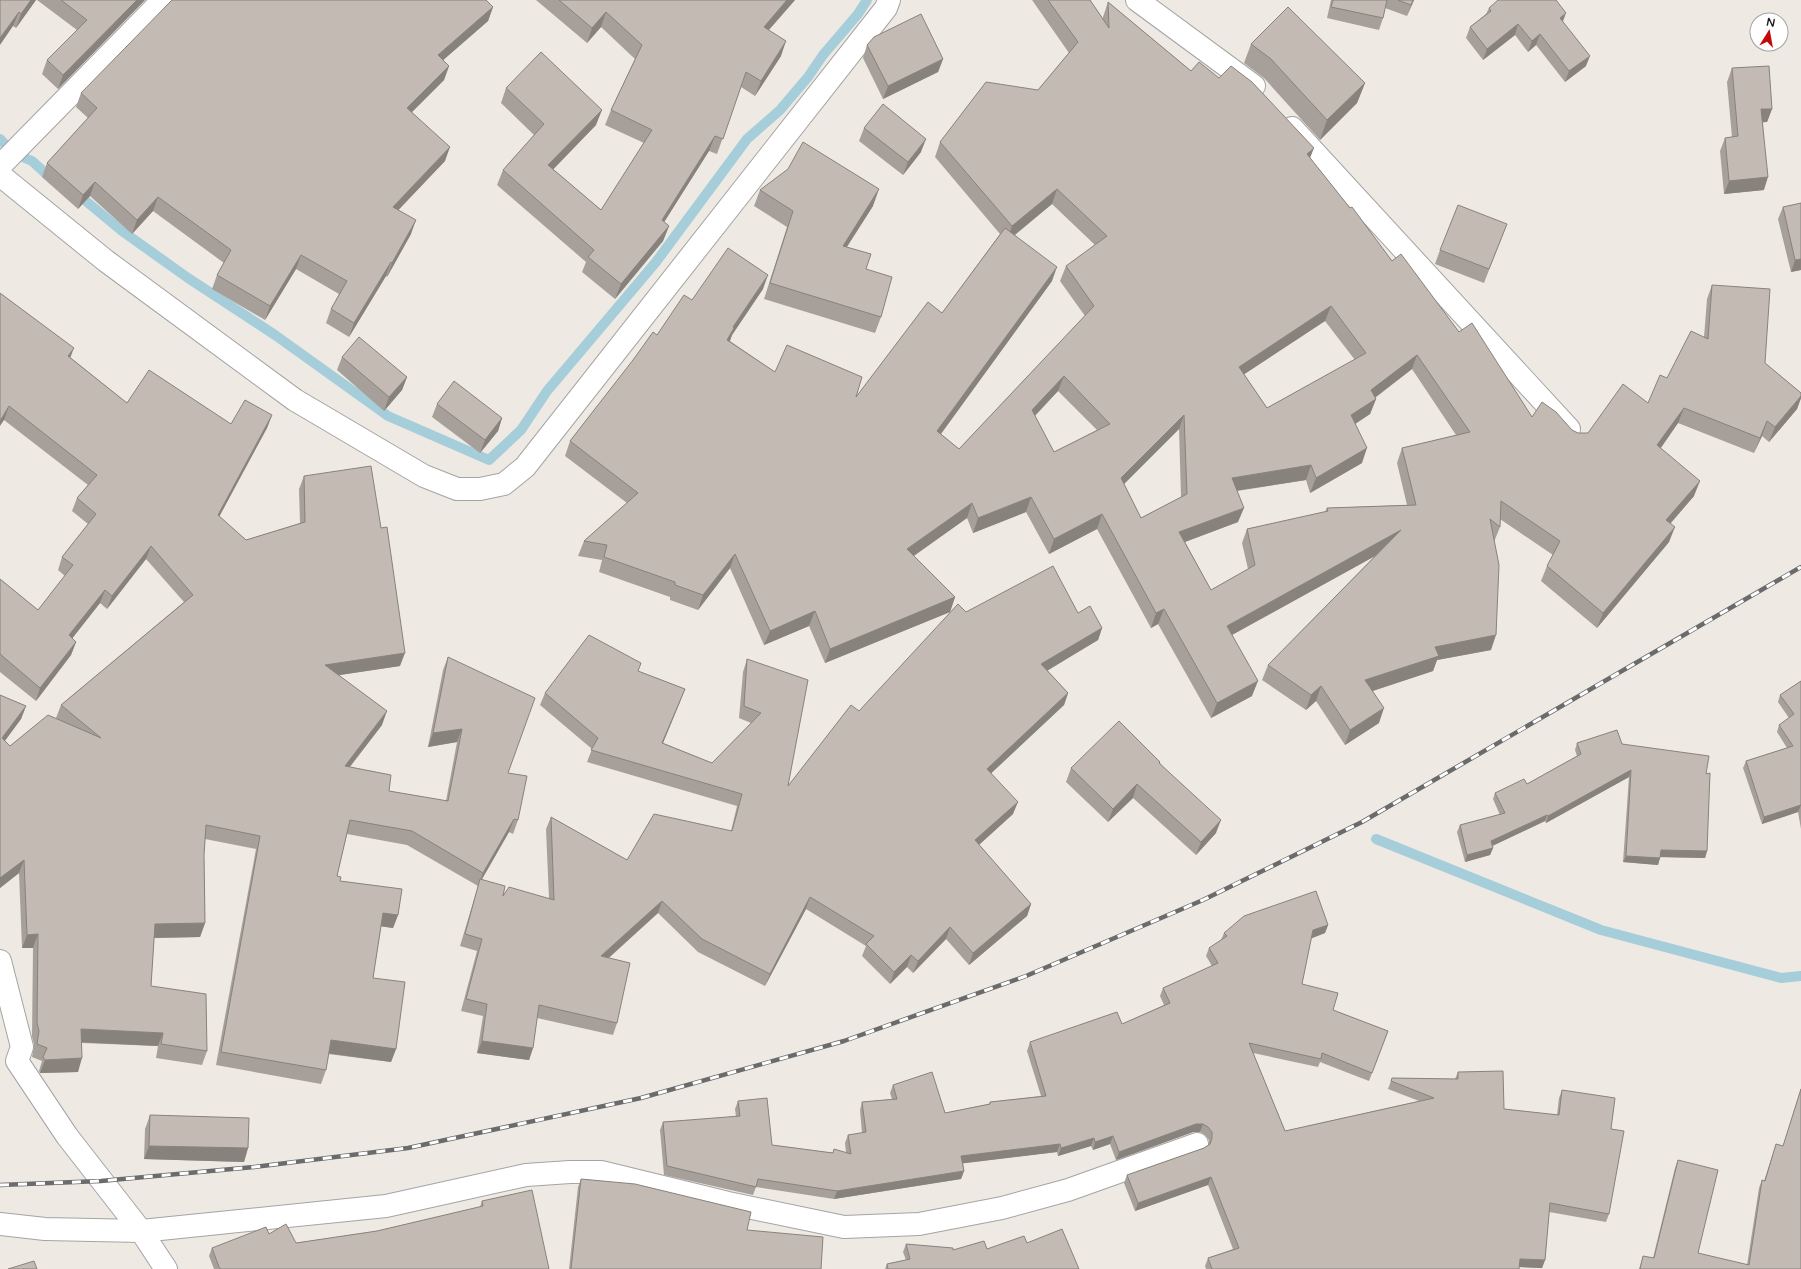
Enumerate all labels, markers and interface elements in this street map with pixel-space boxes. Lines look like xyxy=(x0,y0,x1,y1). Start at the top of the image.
north arrow xyxy=(1749,12,1789,52)
text: N xyxy=(1765,15,1776,30)

